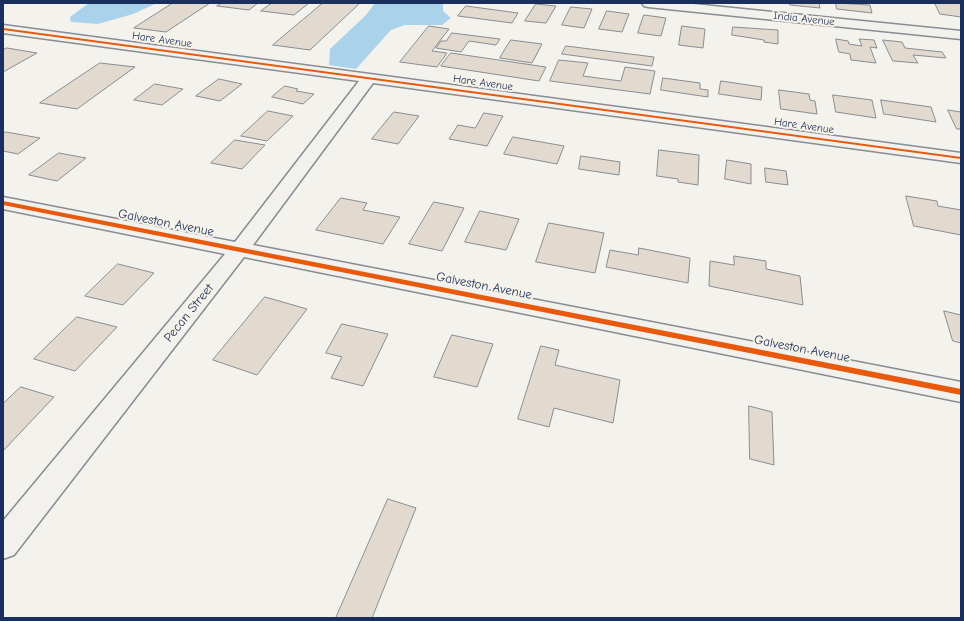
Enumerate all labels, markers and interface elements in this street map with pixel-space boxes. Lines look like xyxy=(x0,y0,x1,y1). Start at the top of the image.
street label: India Avenue xyxy=(773,9,835,29)
street label: Hare Avenue xyxy=(131,29,193,51)
street label: Hare Avenue xyxy=(452,72,514,94)
street label: Hare Avenue xyxy=(773,115,835,137)
street label: Galveston Avenue xyxy=(117,206,215,240)
street label: Galveston Avenue xyxy=(435,269,533,303)
street label: Pecan Street xyxy=(161,281,217,345)
street label: Galveston Avenue xyxy=(753,332,851,366)

